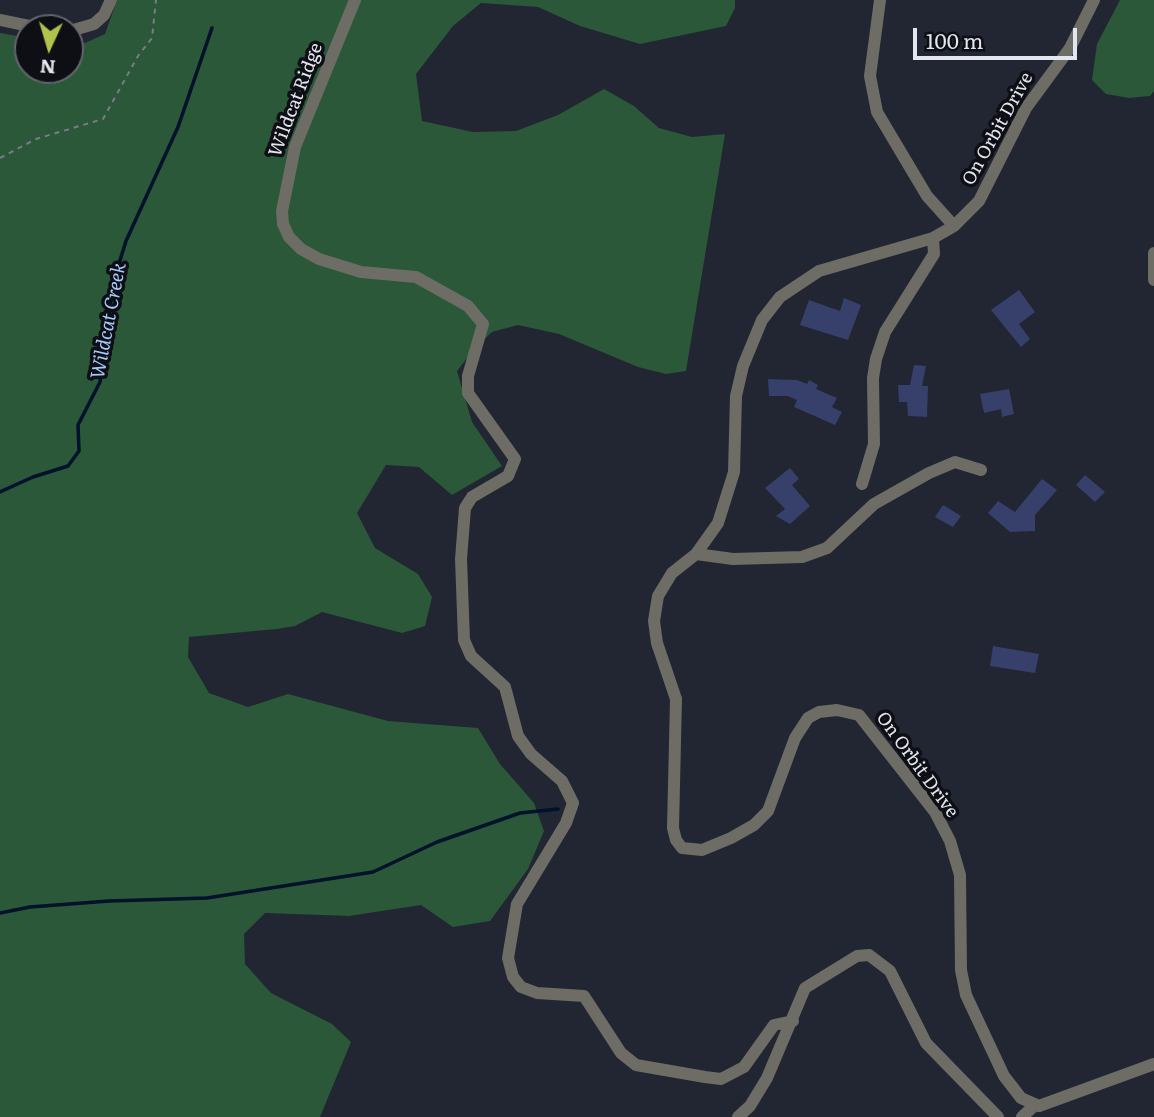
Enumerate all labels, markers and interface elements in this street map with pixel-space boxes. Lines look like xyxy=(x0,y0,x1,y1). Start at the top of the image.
north arrow xyxy=(14,14,84,84)
scale bar xyxy=(916,14,1080,58)
text: 100 m xyxy=(926,24,983,55)
street label: Wildcat Ridge xyxy=(264,40,328,160)
text: N xyxy=(39,53,57,82)
street label: On Orbit Drive xyxy=(958,69,1038,189)
water label: Wildcat Creek xyxy=(87,261,131,381)
street label: On Orbit Drive xyxy=(871,708,963,822)

